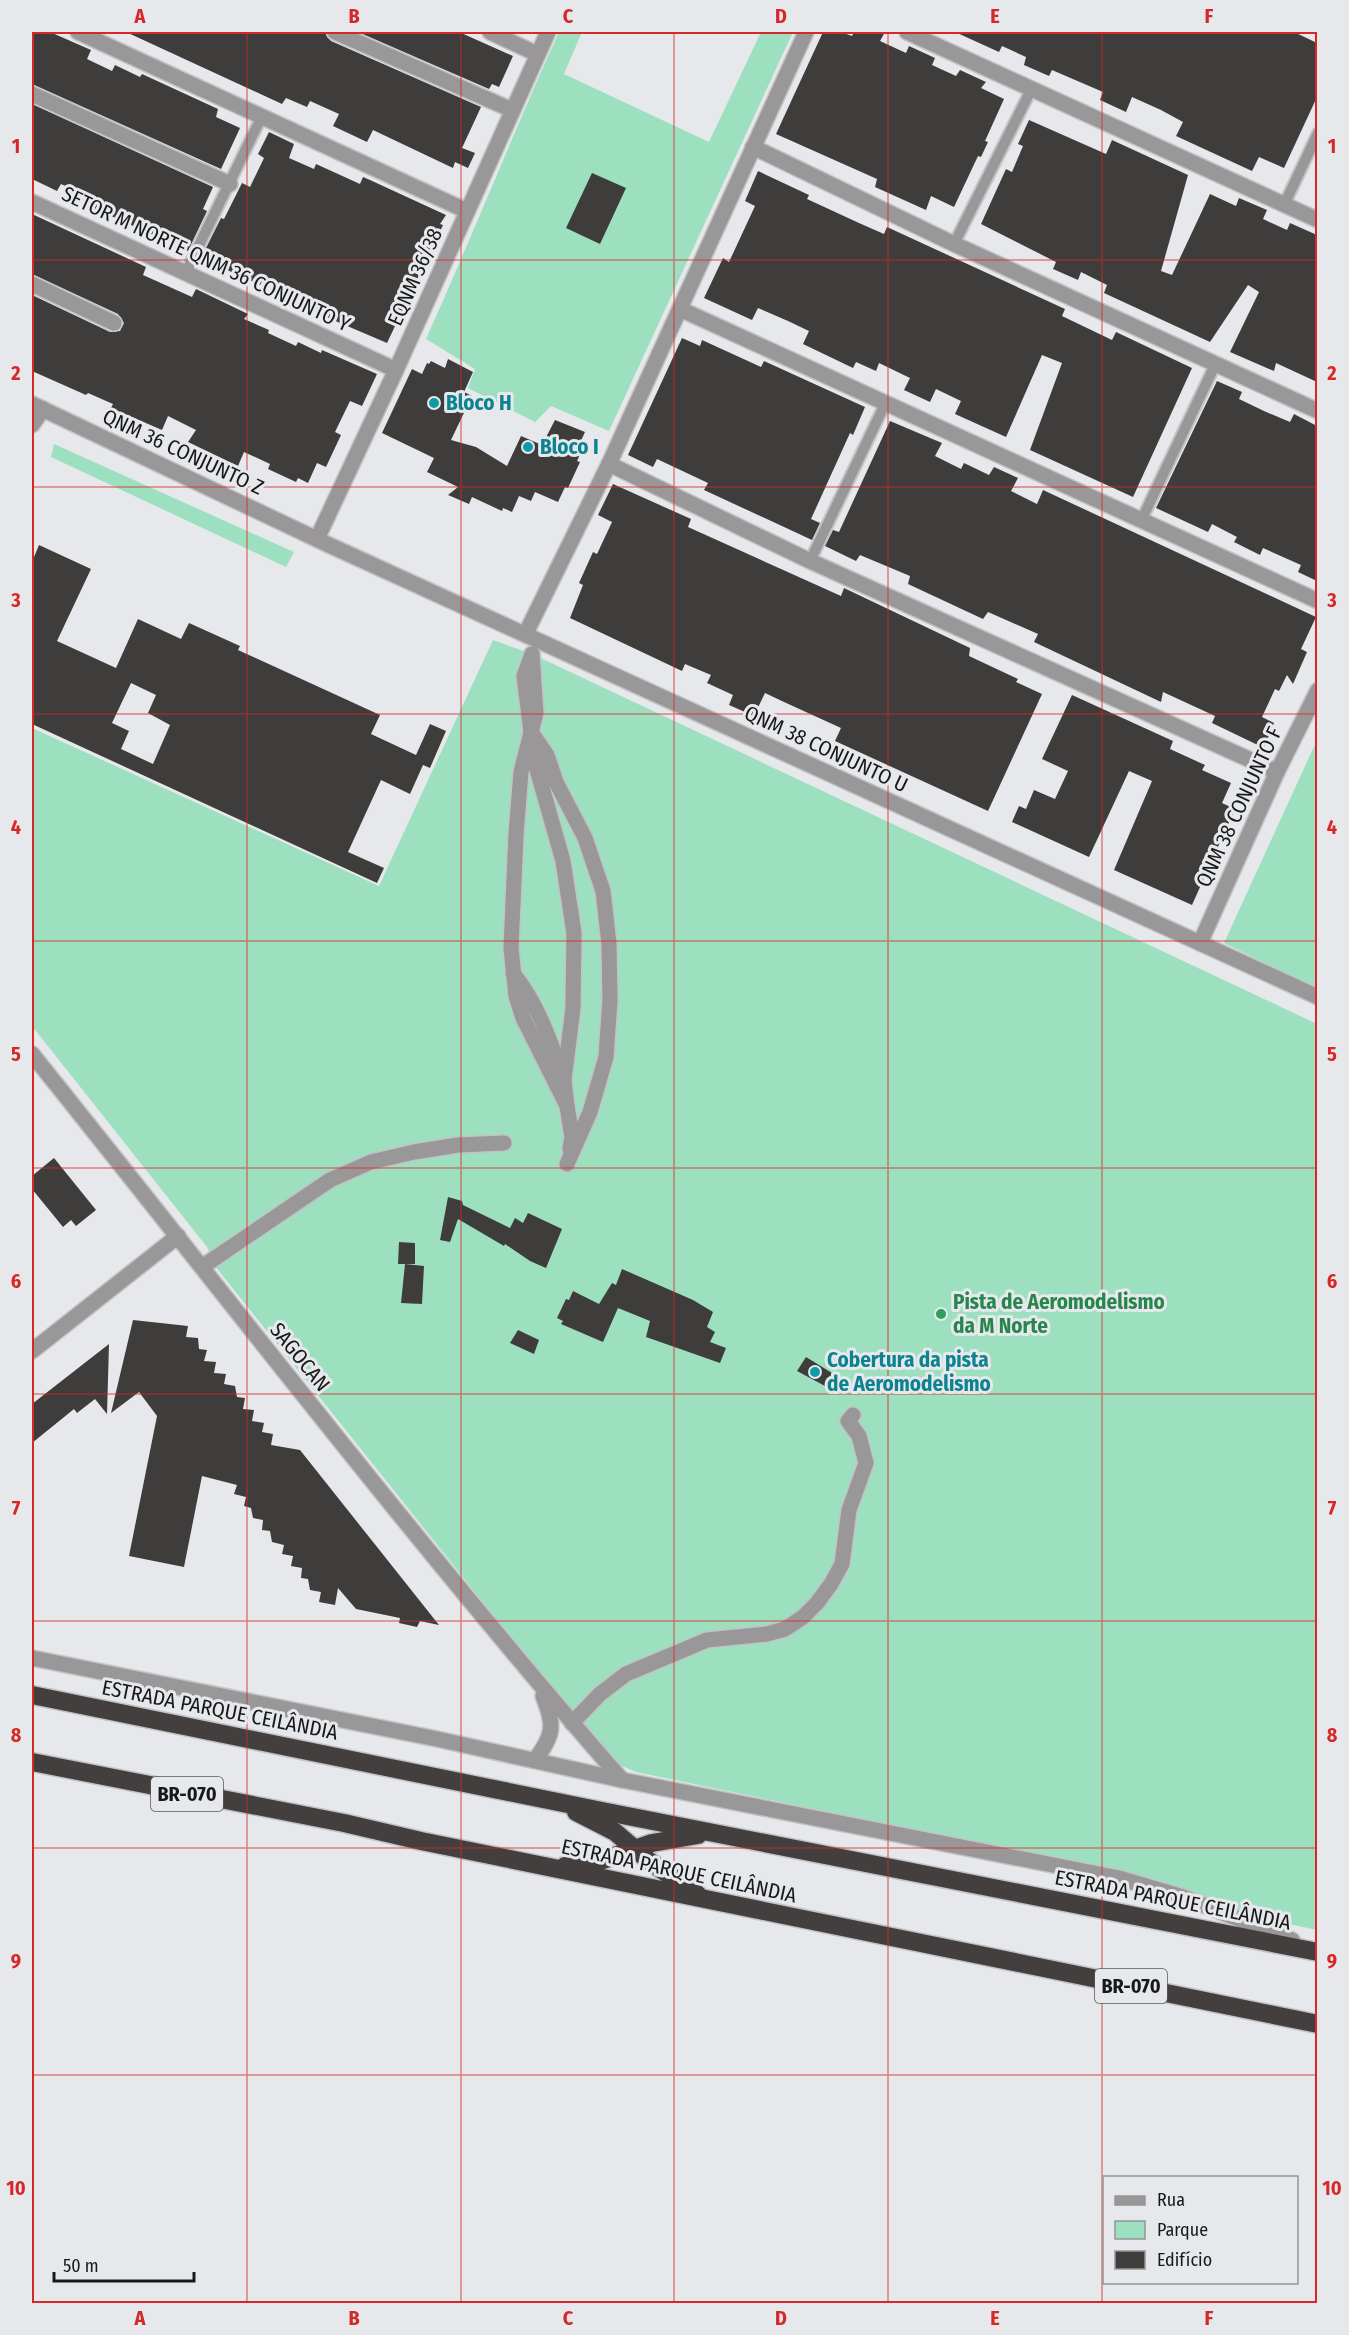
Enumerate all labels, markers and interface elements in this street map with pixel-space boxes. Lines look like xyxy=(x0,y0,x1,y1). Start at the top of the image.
text: A xyxy=(134,4,147,28)
text: B xyxy=(348,4,360,28)
text: C xyxy=(563,4,574,28)
text: D xyxy=(775,4,787,28)
text: E xyxy=(990,4,1000,28)
text: F xyxy=(1205,4,1214,28)
text: 1 xyxy=(12,134,20,158)
text: 1 xyxy=(1328,134,1336,158)
street label: SETOR M NORTE QNM 36 CONJUNTO Y xyxy=(58,181,355,338)
street label: EQNM 36/38 xyxy=(382,224,448,330)
text: 2 xyxy=(10,361,21,385)
text: 2 xyxy=(1326,361,1337,385)
place label: Bloco H xyxy=(446,390,512,416)
marker: Bloco H xyxy=(427,396,441,410)
street label: QNM 36 CONJUNTO Z xyxy=(98,403,268,501)
place label: Bloco I xyxy=(540,434,599,460)
marker: Bloco I xyxy=(521,440,535,454)
text: 3 xyxy=(10,588,21,612)
text: 3 xyxy=(1326,588,1337,612)
street label: QNM 38 CONJUNTO U xyxy=(740,700,912,798)
street label: QNM 38 CONJUNTO F xyxy=(1190,723,1288,891)
text: 4 xyxy=(11,815,21,839)
text: 4 xyxy=(1327,815,1337,839)
text: 5 xyxy=(11,1042,21,1066)
text: 5 xyxy=(1327,1042,1337,1066)
text: 6 xyxy=(11,1269,21,1293)
text: 6 xyxy=(1327,1269,1337,1293)
place label: Pista de Aeromodelismo da M Norte xyxy=(953,1289,1165,1339)
marker: Pista de Aeromodelismo da M Norte xyxy=(934,1307,948,1321)
street label: SAGOCAN xyxy=(264,1317,336,1397)
place label: Cobertura da pista de Aeromodelismo xyxy=(827,1347,991,1397)
marker: Cobertura da pista de Aeromodelismo xyxy=(808,1365,822,1379)
text: 7 xyxy=(12,1496,21,1520)
text: 7 xyxy=(1328,1496,1337,1520)
street label: ESTRADA PARQUE CEILÂNDIA xyxy=(100,1674,340,1746)
text: 8 xyxy=(11,1723,22,1747)
text: 8 xyxy=(1327,1723,1338,1747)
road number: BR-070 xyxy=(151,1777,223,1811)
street label: ESTRADA PARQUE CEILÂNDIA xyxy=(559,1833,799,1909)
street label: ESTRADA PARQUE CEILÂNDIA xyxy=(1053,1864,1293,1936)
text: 9 xyxy=(11,1949,21,1973)
text: 9 xyxy=(1327,1949,1337,1973)
road number: BR-070 xyxy=(1095,1969,1167,2003)
text: 10 xyxy=(6,2176,26,2200)
legend xyxy=(1103,2176,1298,2284)
text: 10 xyxy=(1322,2176,1342,2200)
text: Rua xyxy=(1157,2189,1185,2211)
text: Parque xyxy=(1157,2219,1208,2241)
scale bar xyxy=(54,2245,194,2283)
text: Edifício xyxy=(1157,2249,1212,2271)
text: 50 m xyxy=(63,2255,99,2277)
text: A xyxy=(134,2306,147,2330)
text: B xyxy=(348,2306,360,2330)
text: C xyxy=(563,2306,574,2330)
text: D xyxy=(775,2306,787,2330)
text: E xyxy=(990,2306,1000,2330)
text: F xyxy=(1205,2306,1214,2330)

